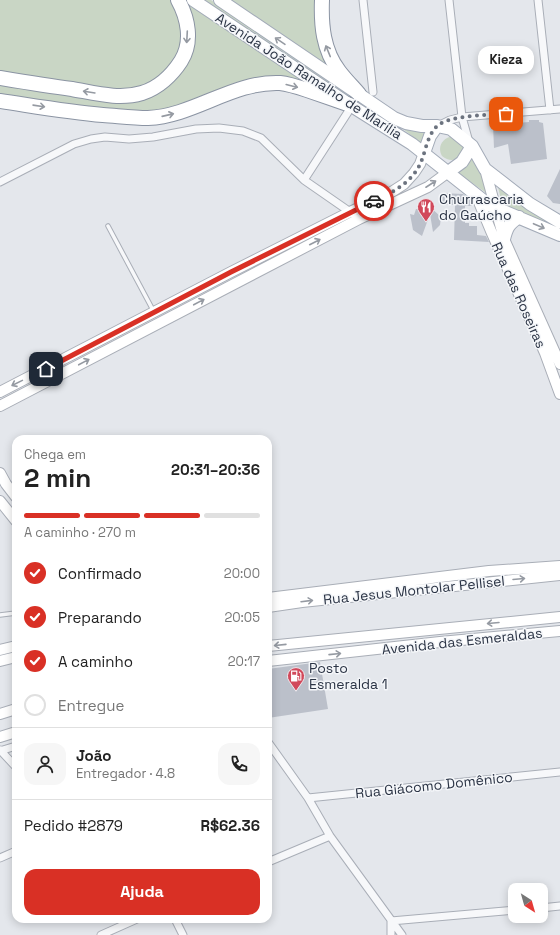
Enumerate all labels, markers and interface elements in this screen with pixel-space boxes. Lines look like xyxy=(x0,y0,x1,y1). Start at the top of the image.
street label: Avenida João Ramalho de Marília xyxy=(212,9,406,143)
one-way arrow xyxy=(184,30,191,43)
one-way arrow xyxy=(275,37,286,45)
one-way arrow xyxy=(324,46,332,58)
callout: Kieza xyxy=(478,46,534,74)
text: Kieza xyxy=(489,51,523,68)
one-way arrow xyxy=(286,82,299,90)
one-way arrow xyxy=(83,88,96,96)
pin xyxy=(489,97,523,131)
one-way arrow xyxy=(32,102,45,110)
icon: bag xyxy=(495,103,517,125)
one-way arrow xyxy=(161,110,174,118)
one-way arrow xyxy=(426,180,437,189)
courier xyxy=(354,181,394,221)
icon: car xyxy=(363,190,385,212)
place label: Churrascaria do Gaúcho xyxy=(439,190,524,224)
restaurant icon: Churrascaria do Gaúcho xyxy=(416,197,436,222)
one-way arrow xyxy=(533,223,545,230)
one-way arrow xyxy=(309,238,321,245)
street label: Rua das Roseiras xyxy=(488,239,550,351)
one-way arrow xyxy=(193,297,205,305)
pin xyxy=(29,352,63,386)
icon: home xyxy=(35,358,57,380)
one-way arrow xyxy=(78,358,90,365)
one-way arrow xyxy=(12,380,24,387)
text: Chega em xyxy=(24,446,86,463)
text: 20:31–20:36 xyxy=(171,460,260,479)
text: 2 min xyxy=(24,461,91,495)
text: A caminho · 270 m xyxy=(24,524,136,541)
icon: check xyxy=(24,562,46,584)
text: Confirmado xyxy=(58,564,142,583)
text: 20:00 xyxy=(224,565,260,582)
street label: Rua Jesus Montolar Pellisel xyxy=(322,572,506,608)
one-way arrow xyxy=(512,575,525,582)
one-way arrow xyxy=(300,597,313,605)
icon: check xyxy=(24,606,46,628)
text: Preparando xyxy=(58,608,142,627)
text: 20:05 xyxy=(224,609,260,626)
one-way arrow xyxy=(487,620,500,627)
street label: Avenida das Esmeraldas xyxy=(381,624,543,658)
one-way arrow xyxy=(274,641,287,648)
icon: check xyxy=(24,650,46,672)
one-way arrow xyxy=(328,650,341,658)
text: A caminho xyxy=(58,652,133,671)
text: 20:17 xyxy=(228,653,260,670)
place label: Posto Esmeralda 1 xyxy=(309,659,388,693)
fuel station icon: Posto Esmeralda 1 xyxy=(286,666,306,691)
text: Entregue xyxy=(58,696,124,715)
button: person xyxy=(24,743,66,785)
button: phone xyxy=(218,743,260,785)
text: João xyxy=(76,746,111,765)
text: Entregador · 4.8 xyxy=(76,765,175,782)
street label: Rua Giácomo Domênico xyxy=(354,768,514,802)
text: Pedido #2879 xyxy=(24,816,123,835)
text: R$62.36 xyxy=(200,816,260,835)
button: Ajuda xyxy=(24,869,260,915)
north arrow xyxy=(508,883,548,923)
map controls xyxy=(508,883,548,923)

